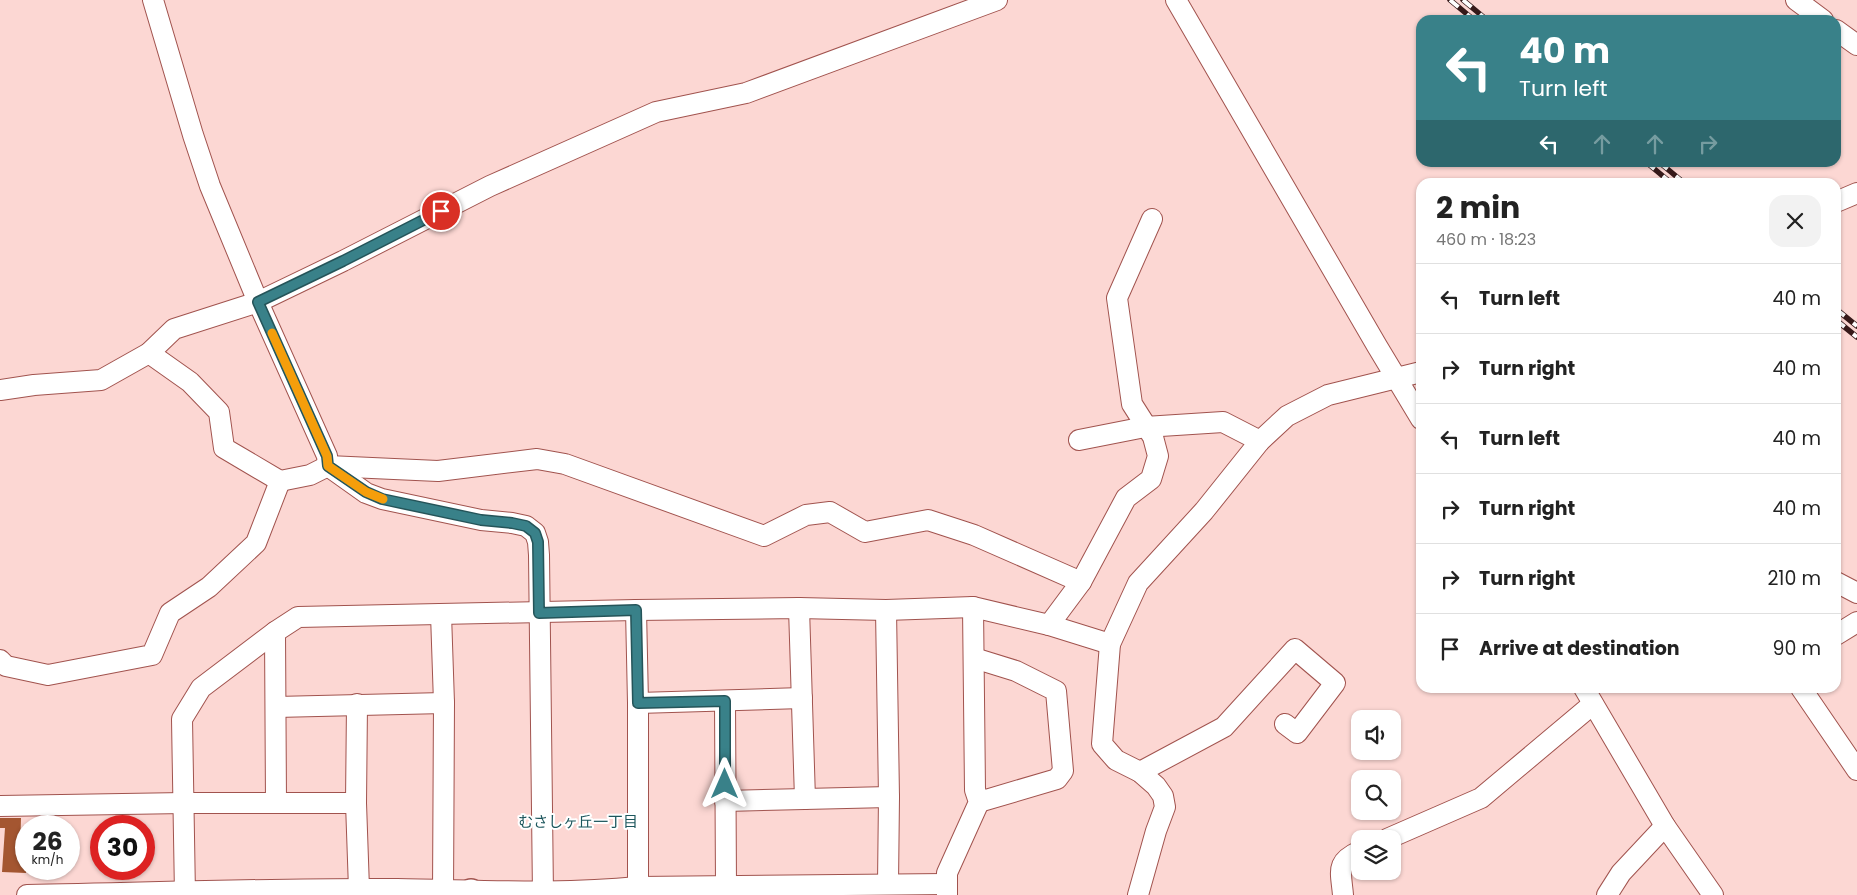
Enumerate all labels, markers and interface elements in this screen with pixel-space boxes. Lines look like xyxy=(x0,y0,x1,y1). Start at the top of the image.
text: 40 m xyxy=(1519,26,1610,75)
icon: left xyxy=(1436,35,1501,100)
text: Turn left xyxy=(1519,73,1607,104)
icon: left xyxy=(1535,130,1563,158)
icon: ahead xyxy=(1588,130,1616,158)
icon: ahead xyxy=(1641,130,1669,158)
icon: right xyxy=(1694,130,1722,158)
text: 2 min xyxy=(1436,186,1520,229)
pin xyxy=(420,190,462,232)
button: close xyxy=(1769,195,1821,247)
icon: arrive xyxy=(427,197,455,225)
text: 460 m · 18:23 xyxy=(1436,228,1536,251)
icon: left xyxy=(1436,285,1464,313)
text: Turn left xyxy=(1479,285,1560,312)
text: 40 m xyxy=(1772,285,1821,312)
icon: right xyxy=(1436,355,1464,383)
text: Turn right xyxy=(1479,355,1575,382)
text: 40 m xyxy=(1772,355,1821,382)
icon: left xyxy=(1436,425,1464,453)
text: Turn left xyxy=(1479,425,1560,452)
text: 40 m xyxy=(1772,425,1821,452)
icon: right xyxy=(1436,495,1464,523)
text: Turn right xyxy=(1479,495,1575,522)
text: 40 m xyxy=(1772,495,1821,522)
icon: right xyxy=(1436,565,1464,593)
text: Turn right xyxy=(1479,565,1575,592)
text: 210 m xyxy=(1767,565,1821,592)
icon: arrive xyxy=(1436,635,1464,663)
text: Arrive at destination xyxy=(1479,635,1680,662)
text: 90 m xyxy=(1772,635,1821,662)
map controls xyxy=(1351,710,1401,880)
button: sound xyxy=(1351,710,1401,760)
position arrow xyxy=(698,757,750,809)
button: search xyxy=(1351,770,1401,820)
district label: むさしヶ丘一丁目 xyxy=(518,811,638,832)
speed limit sign: 30 xyxy=(90,815,155,880)
text: 26 xyxy=(32,824,63,859)
button: layers xyxy=(1351,830,1401,880)
text: km/h xyxy=(32,851,63,868)

